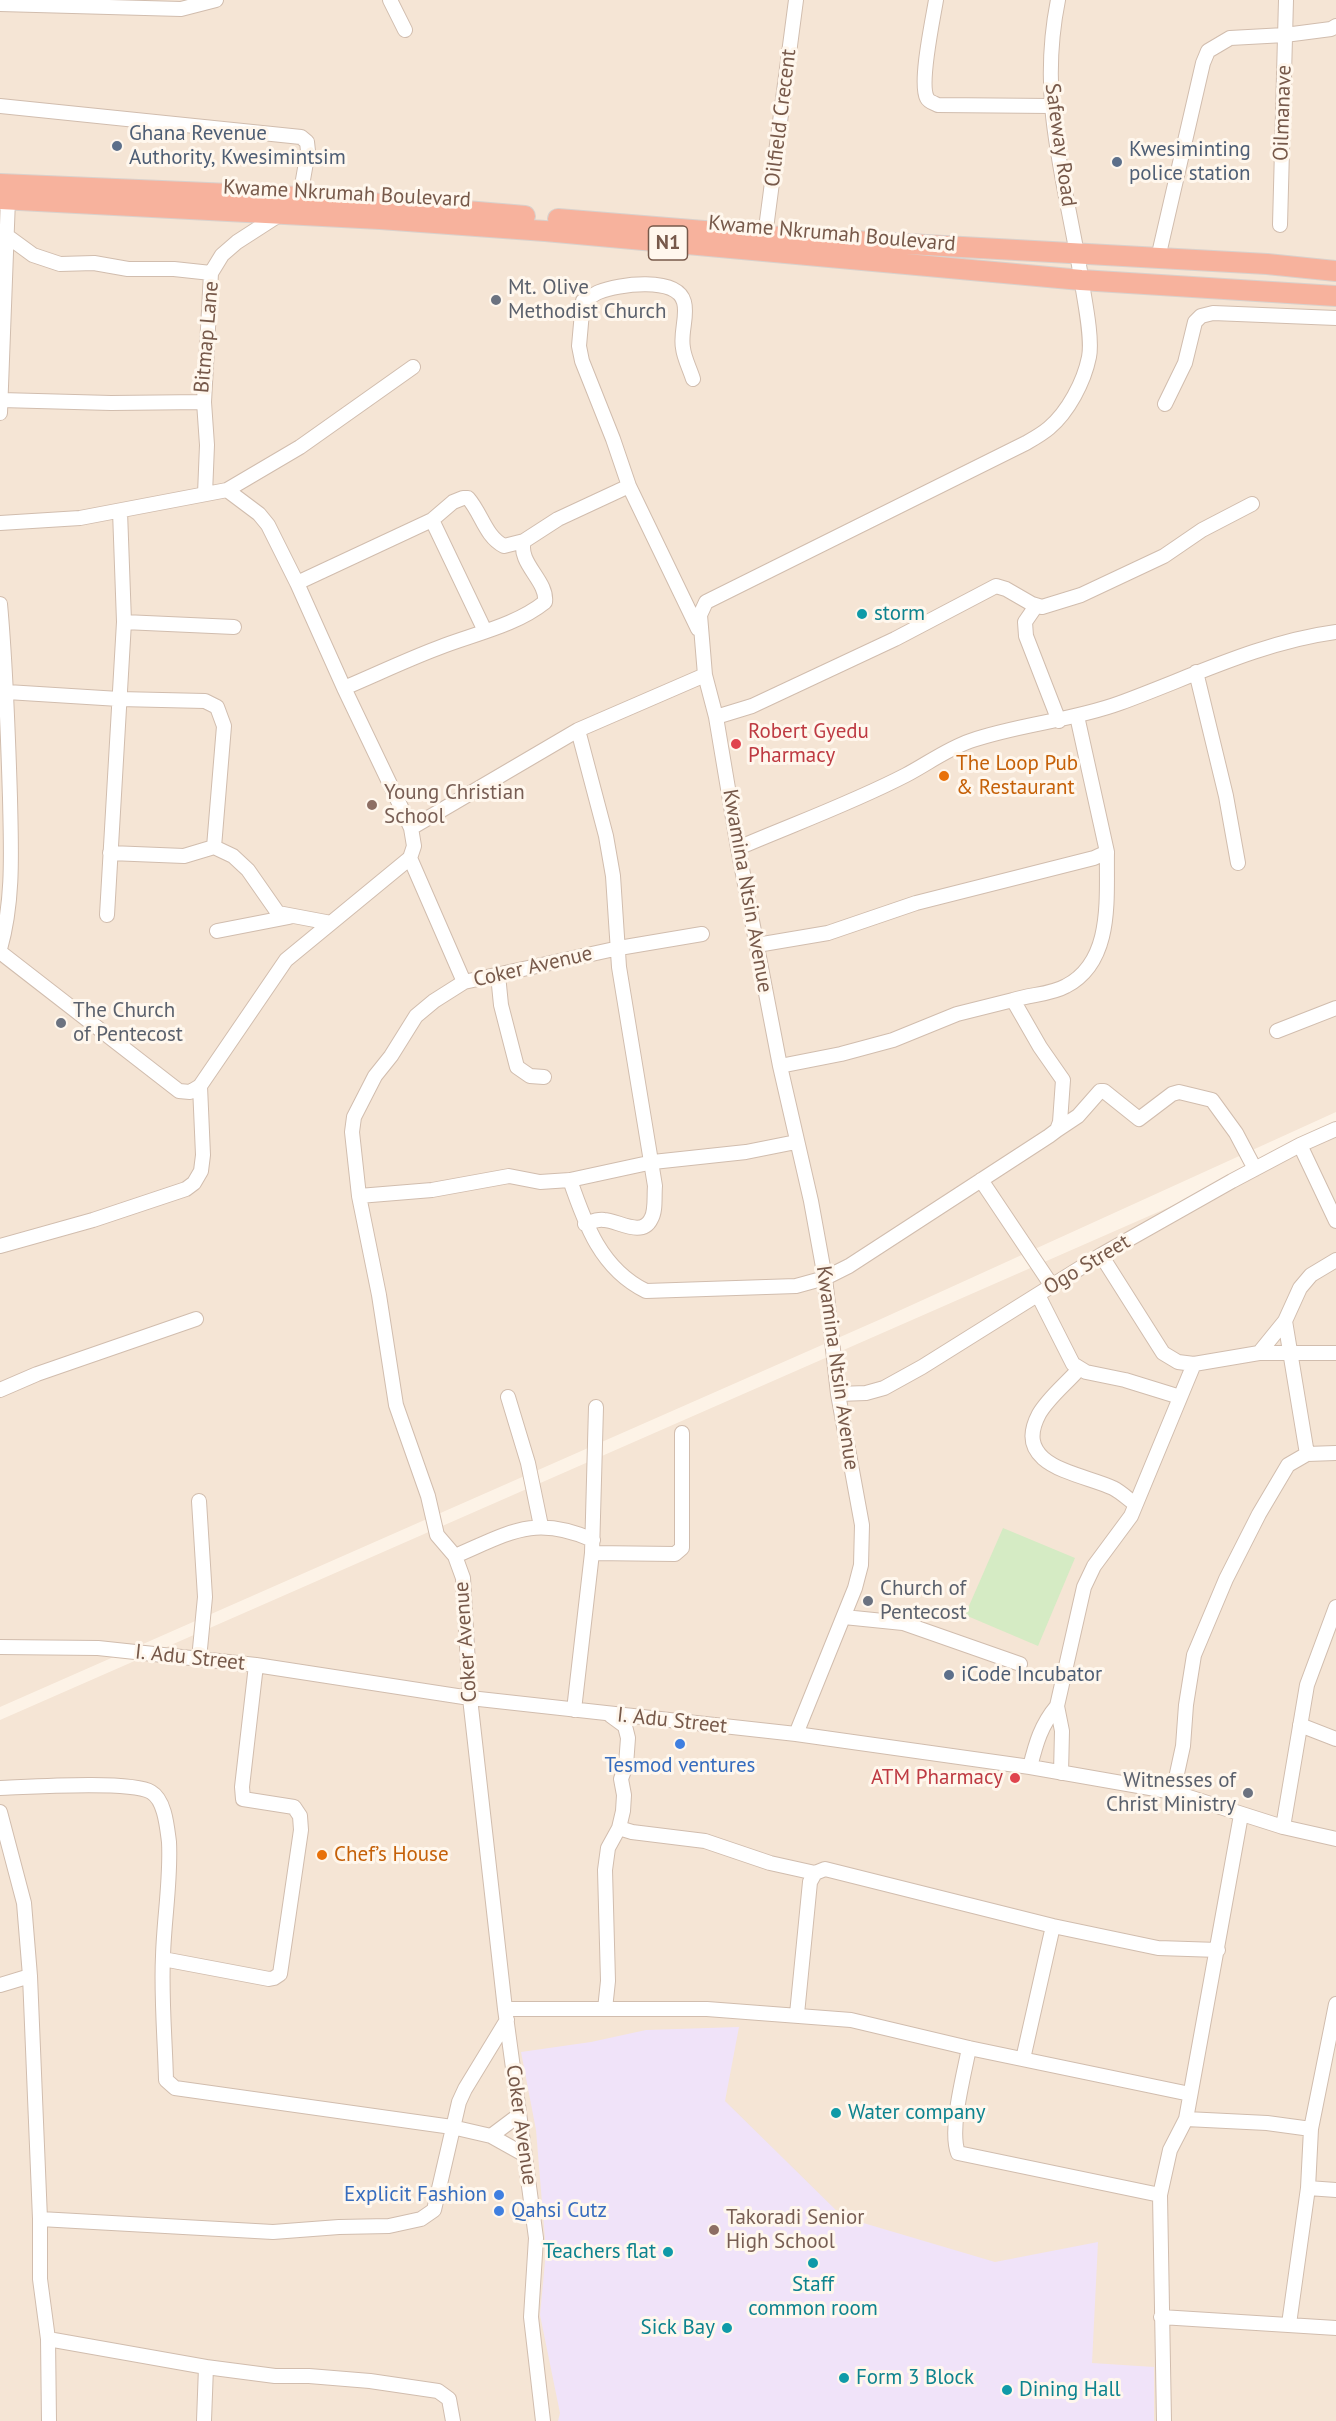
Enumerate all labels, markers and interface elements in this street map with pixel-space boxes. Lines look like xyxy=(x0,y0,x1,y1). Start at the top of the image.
street label: Oilfield Crecent xyxy=(760,48,802,188)
street label: Oilmanave xyxy=(1269,65,1297,161)
street label: Safeway Road xyxy=(1039,82,1081,208)
place label: Ghana Revenue Authority, Kwesimintsim xyxy=(129,121,346,171)
place label: Kwesiminting police station xyxy=(1129,137,1251,187)
marker: Ghana Revenue Authority, Kwesimintsim xyxy=(110,139,124,153)
marker: Kwesiminting police station xyxy=(1110,155,1124,169)
street label: Kwame Nkrumah Boulevard xyxy=(222,175,472,213)
street label: Kwame Nkrumah Boulevard xyxy=(707,211,957,257)
road number: N1 xyxy=(648,226,688,260)
place label: Mt. Olive Methodist Church xyxy=(508,275,667,325)
street label: Bitmap Lane xyxy=(190,280,224,394)
marker: Mt. Olive Methodist Church xyxy=(489,293,503,307)
place label: storm xyxy=(874,601,925,627)
marker: storm xyxy=(855,607,869,621)
place label: Robert Gyedu Pharmacy xyxy=(748,719,869,769)
marker: Robert Gyedu Pharmacy xyxy=(729,737,743,751)
place label: The Loop Pub & Restaurant xyxy=(956,751,1078,801)
marker: The Loop Pub & Restaurant xyxy=(937,769,951,783)
place label: Young Christian School xyxy=(384,780,525,830)
street label: Kwamina Ntsin Avenue xyxy=(717,787,777,995)
marker: Young Christian School xyxy=(365,798,379,812)
street label: Coker Avenue xyxy=(471,941,595,993)
place label: The Church of Pentecost xyxy=(73,998,183,1048)
marker: The Church of Pentecost xyxy=(54,1016,68,1030)
street label: Ogo Street xyxy=(1039,1229,1135,1301)
street label: Kwamina Ntsin Avenue xyxy=(810,1264,864,1472)
place label: Church of Pentecost xyxy=(880,1576,967,1626)
street label: Coker Avenue xyxy=(449,1581,483,1703)
marker: Church of Pentecost xyxy=(861,1594,875,1608)
street label: I. Adu Street xyxy=(134,1640,246,1676)
place label: iCode Incubator xyxy=(961,1662,1102,1688)
marker: iCode Incubator xyxy=(942,1668,956,1682)
street label: I. Adu Street xyxy=(616,1703,728,1739)
marker: Tesmod ventures xyxy=(673,1737,687,1751)
place label: Tesmod ventures xyxy=(605,1753,755,1779)
place label: ATM Pharmacy xyxy=(871,1765,1003,1791)
place label: Witnesses of Christ Ministry xyxy=(1106,1768,1236,1818)
marker: ATM Pharmacy xyxy=(1008,1771,1022,1785)
marker: Witnesses of Christ Ministry xyxy=(1241,1786,1255,1800)
place label: Chef’s House xyxy=(334,1842,449,1868)
marker: Chef’s House xyxy=(315,1848,329,1862)
street label: Coker Avenue xyxy=(500,2063,542,2187)
place label: Water company xyxy=(848,2100,986,2126)
marker: Water company xyxy=(829,2106,843,2120)
place label: Explicit Fashion xyxy=(344,2182,487,2208)
marker: Explicit Fashion xyxy=(492,2188,506,2202)
place label: Qahsi Cutz xyxy=(511,2198,607,2224)
marker: Qahsi Cutz xyxy=(492,2204,506,2218)
place label: Takoradi Senior High School xyxy=(726,2205,864,2255)
marker: Takoradi Senior High School xyxy=(707,2223,721,2237)
place label: Teachers flat xyxy=(543,2239,656,2265)
marker: Teachers flat xyxy=(661,2245,675,2259)
marker: Staff common room xyxy=(806,2256,820,2270)
place label: Staff common room xyxy=(748,2272,878,2322)
place label: Sick Bay xyxy=(641,2315,715,2341)
marker: Sick Bay xyxy=(720,2321,734,2335)
place label: Form 3 Block xyxy=(856,2365,974,2391)
marker: Form 3 Block xyxy=(837,2371,851,2385)
place label: Dining Hall xyxy=(1019,2377,1121,2403)
marker: Dining Hall xyxy=(1000,2383,1014,2397)

